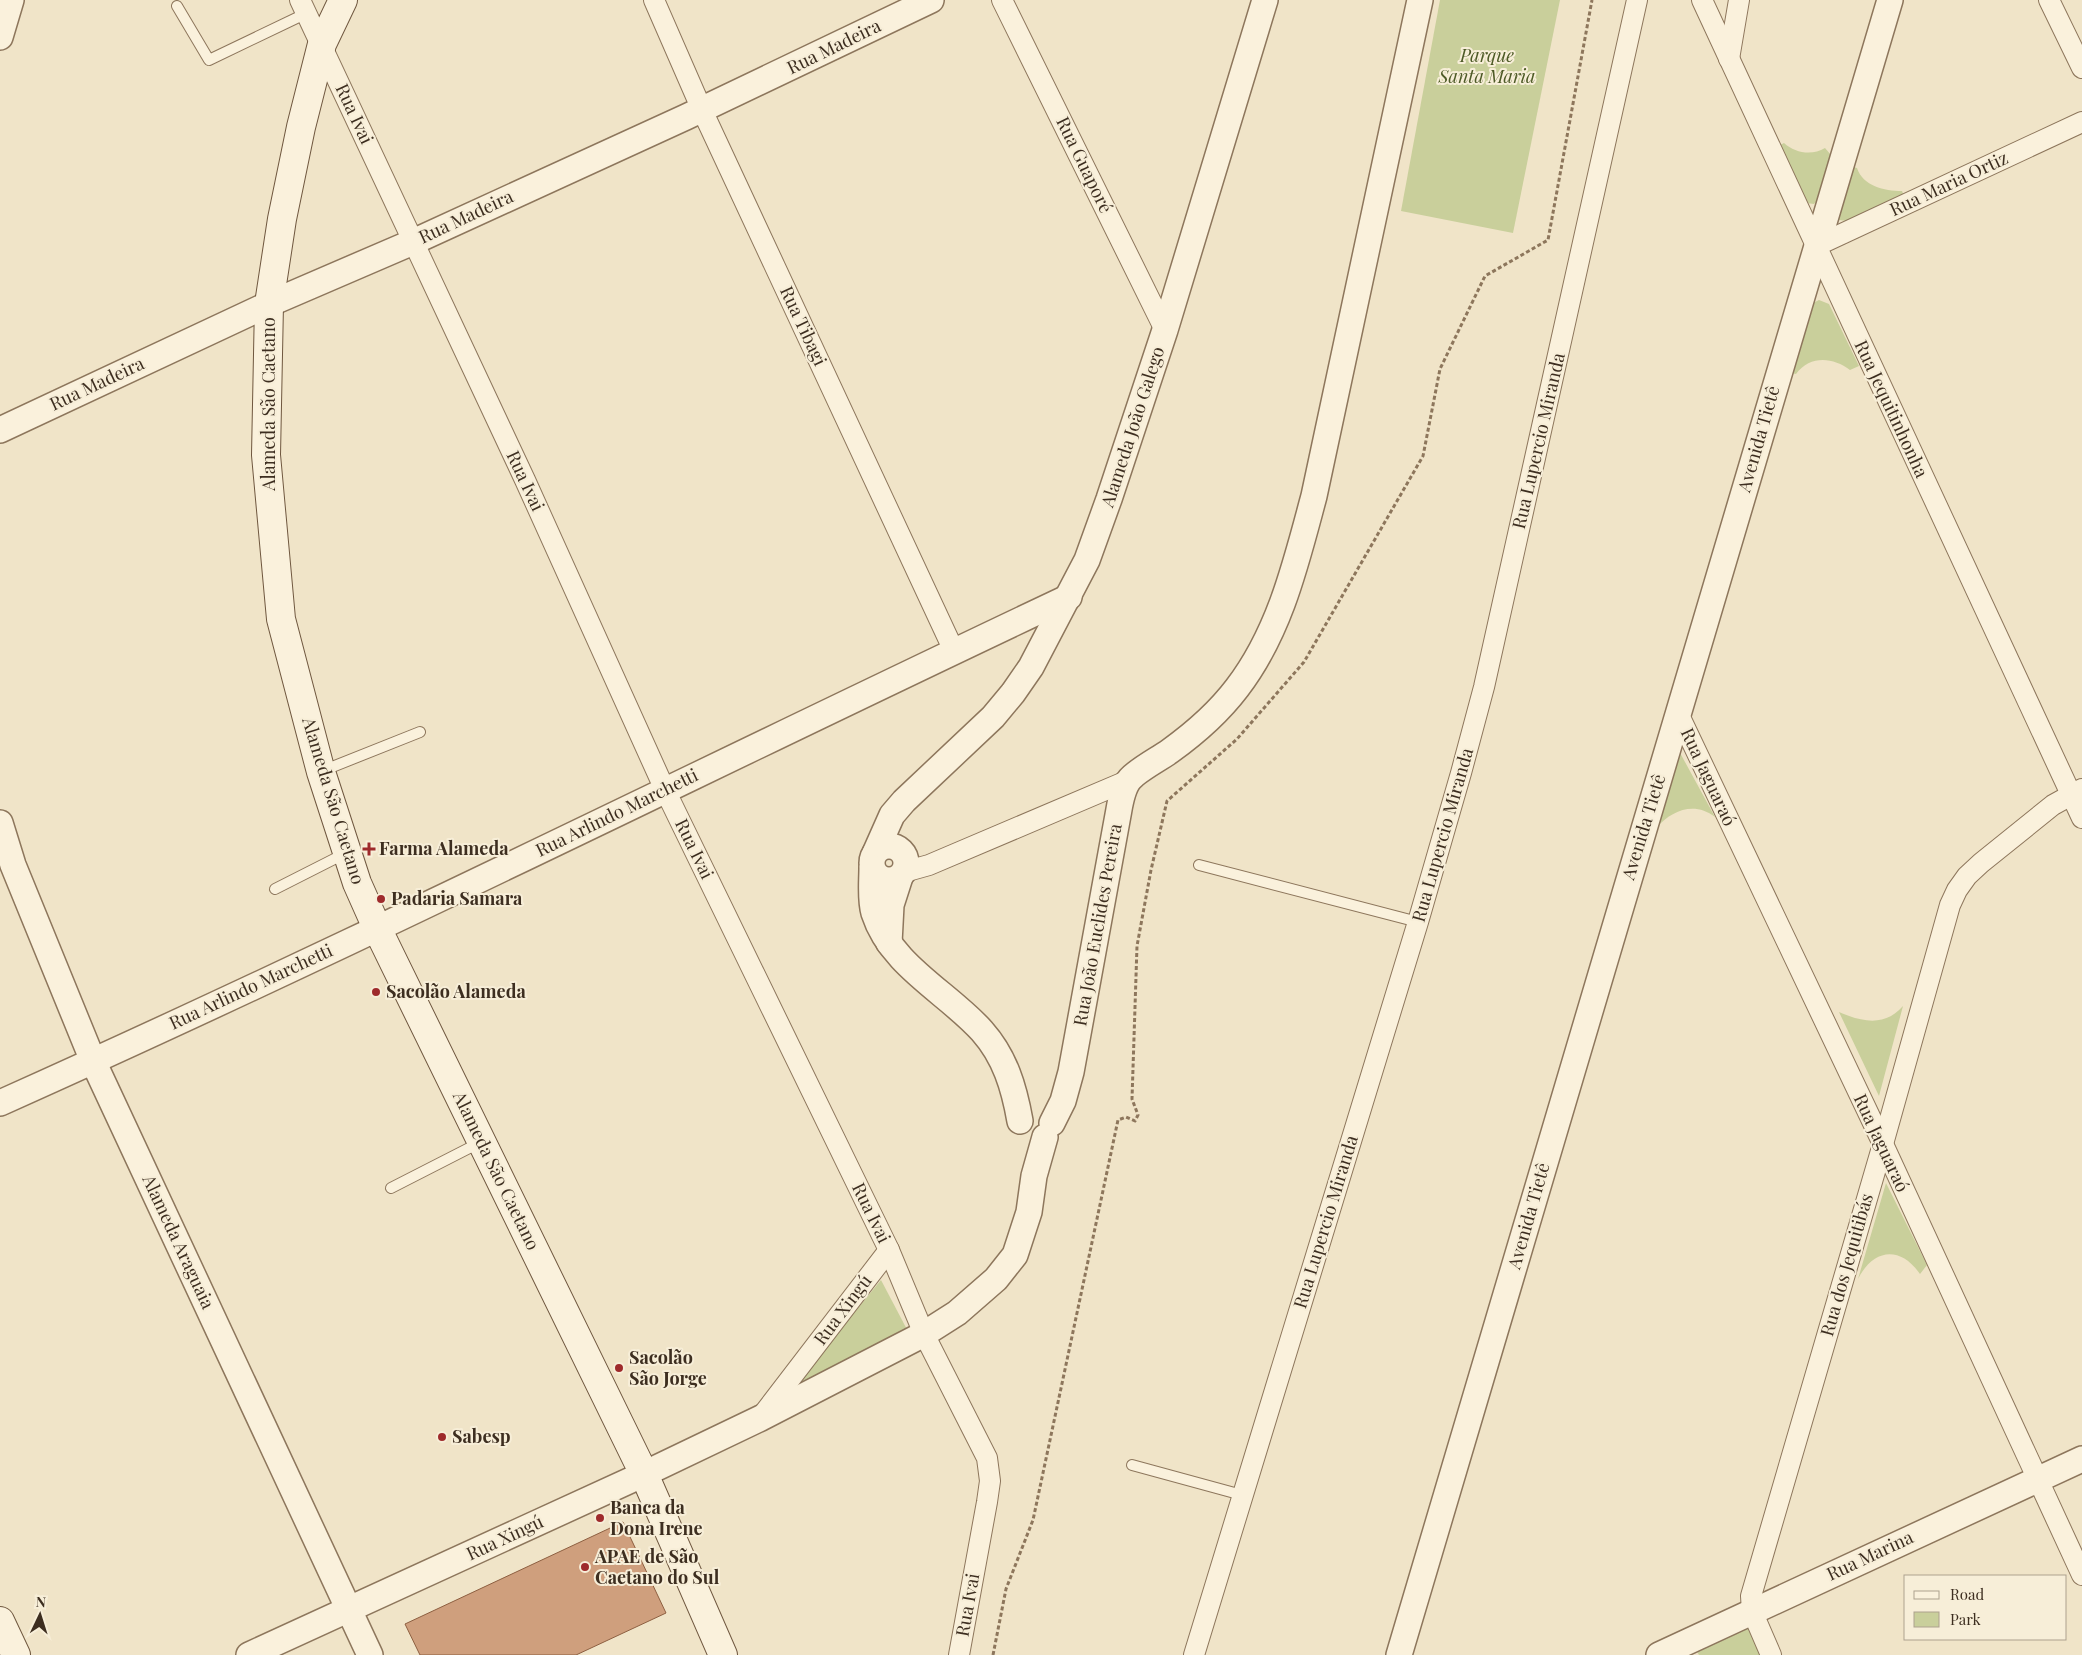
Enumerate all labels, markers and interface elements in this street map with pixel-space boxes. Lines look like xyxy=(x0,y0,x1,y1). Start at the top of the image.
street label: Rua Madeira xyxy=(783,13,885,79)
park label: Parque Santa Maria xyxy=(1438,43,1535,88)
street label: Rua Ivai xyxy=(330,79,379,148)
street label: Rua Guaporé xyxy=(1051,112,1119,217)
street label: Rua Maria Ortiz xyxy=(1886,145,2012,221)
street label: Rua Madeira xyxy=(414,184,517,248)
street label: Rua Tibagi xyxy=(775,282,833,369)
street label: Alameda São Caetano xyxy=(256,317,280,492)
street label: Rua Jequitinhonha xyxy=(1850,336,1934,481)
street label: Alameda João Galego xyxy=(1094,343,1169,511)
street label: Rua Lupercio Miranda xyxy=(1506,350,1570,531)
street label: Rua Madeira xyxy=(45,351,148,415)
street label: Avenida Tietê xyxy=(1731,383,1785,496)
street label: Rua Ivai xyxy=(501,446,550,515)
street label: Alameda São Caetano xyxy=(297,713,371,887)
street label: Rua Jaguaraó xyxy=(1676,724,1742,830)
street label: Rua Lupercio Miranda xyxy=(1406,745,1478,925)
street label: Rua Arlindo Marchetti xyxy=(531,762,702,862)
street label: Avenida Tietê xyxy=(1615,771,1671,883)
street label: Rua Ivai xyxy=(670,814,720,883)
street label: Rua João Euclides Pereira xyxy=(1067,822,1127,1028)
place label: Farma Alameda xyxy=(379,836,509,860)
marker: Farma Alameda xyxy=(363,843,375,855)
place label: Padaria Samara xyxy=(391,886,523,910)
marker: Padaria Samara xyxy=(375,893,387,905)
street label: Rua Arlindo Marchetti xyxy=(165,938,336,1035)
place label: Sacolão Alameda xyxy=(386,979,526,1003)
marker: Sacolão Alameda xyxy=(370,986,382,998)
street label: Alameda São Caetano xyxy=(448,1086,546,1254)
street label: Rua Jaguaraó xyxy=(1849,1090,1915,1196)
street label: Rua Lupercio Miranda xyxy=(1287,1132,1363,1311)
street label: Avenida Tietê xyxy=(1501,1160,1555,1273)
street label: Alameda Araguaia xyxy=(137,1170,220,1312)
street label: Rua Ivai xyxy=(847,1178,897,1247)
street label: Rua dos Jequitibás xyxy=(1814,1191,1878,1339)
street label: Rua Xingú xyxy=(808,1269,877,1349)
place label: Sacolão São Jorge xyxy=(629,1345,707,1390)
marker: Sacolão São Jorge xyxy=(613,1362,625,1374)
place label: Sabesp xyxy=(452,1424,511,1448)
marker: Sabesp xyxy=(436,1431,448,1443)
place label: Banca da Dona Irene xyxy=(610,1495,703,1540)
street label: Rua Xingú xyxy=(462,1509,547,1565)
marker: Banca da Dona Irene xyxy=(594,1512,606,1524)
street label: Rua Marina xyxy=(1822,1525,1917,1586)
place label: APAE de São Caetano do Sul xyxy=(594,1544,720,1589)
marker: APAE de São Caetano do Sul xyxy=(579,1561,591,1573)
street label: Rua Ivai xyxy=(950,1571,984,1638)
legend xyxy=(1904,1575,2067,1640)
text: Road xyxy=(1950,1584,1984,1604)
north arrow xyxy=(15,1590,65,1640)
text: N xyxy=(35,1592,47,1611)
text: Park xyxy=(1950,1609,1982,1629)

